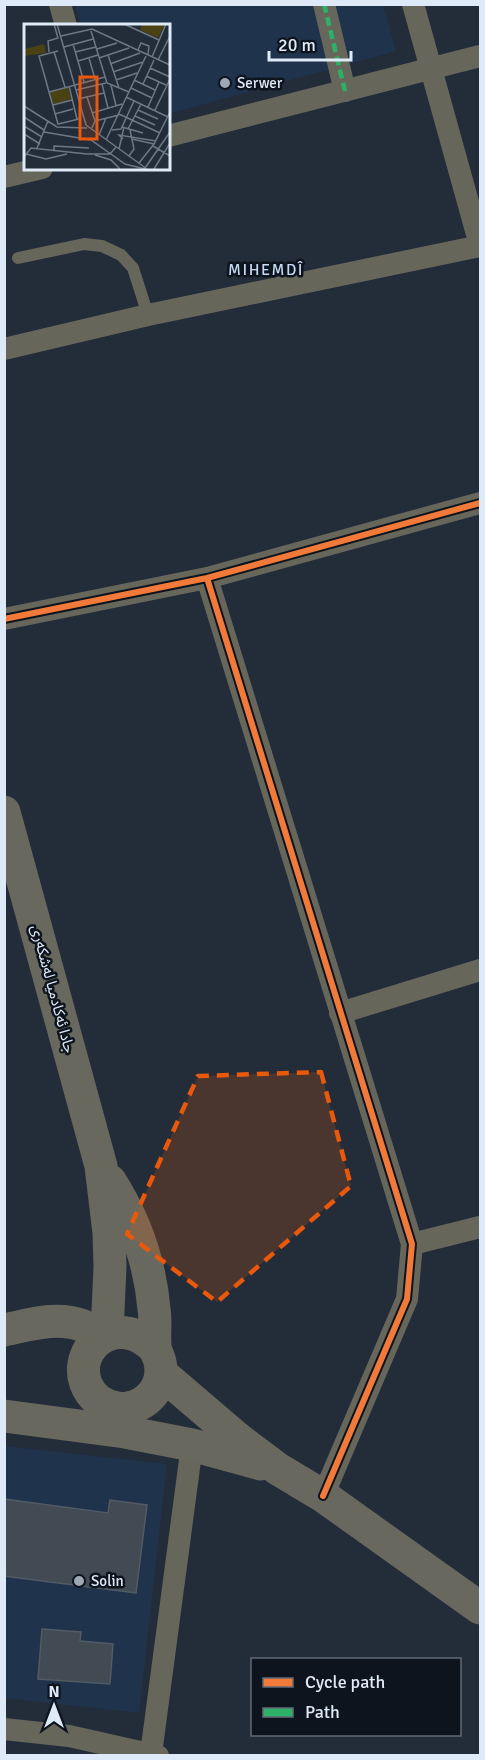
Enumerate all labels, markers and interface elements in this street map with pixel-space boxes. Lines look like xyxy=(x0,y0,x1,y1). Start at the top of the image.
inset map xyxy=(24,24,170,170)
scale bar xyxy=(269,24,352,62)
text: 20 m xyxy=(278,34,316,56)
place label: Serwer xyxy=(237,74,283,92)
marker: Serwer xyxy=(218,76,232,90)
district label: MIHEMDÎ xyxy=(228,260,304,280)
street label: جادا ئه‌كادميا له‌شكه‌رى xyxy=(27,923,79,1055)
place label: Solin xyxy=(91,1572,124,1590)
marker: Solin xyxy=(72,1574,86,1588)
legend xyxy=(251,1658,461,1736)
text: Cycle path xyxy=(305,1671,385,1693)
north arrow xyxy=(24,1676,84,1736)
text: N xyxy=(48,1682,60,1702)
text: Path xyxy=(305,1701,340,1723)

